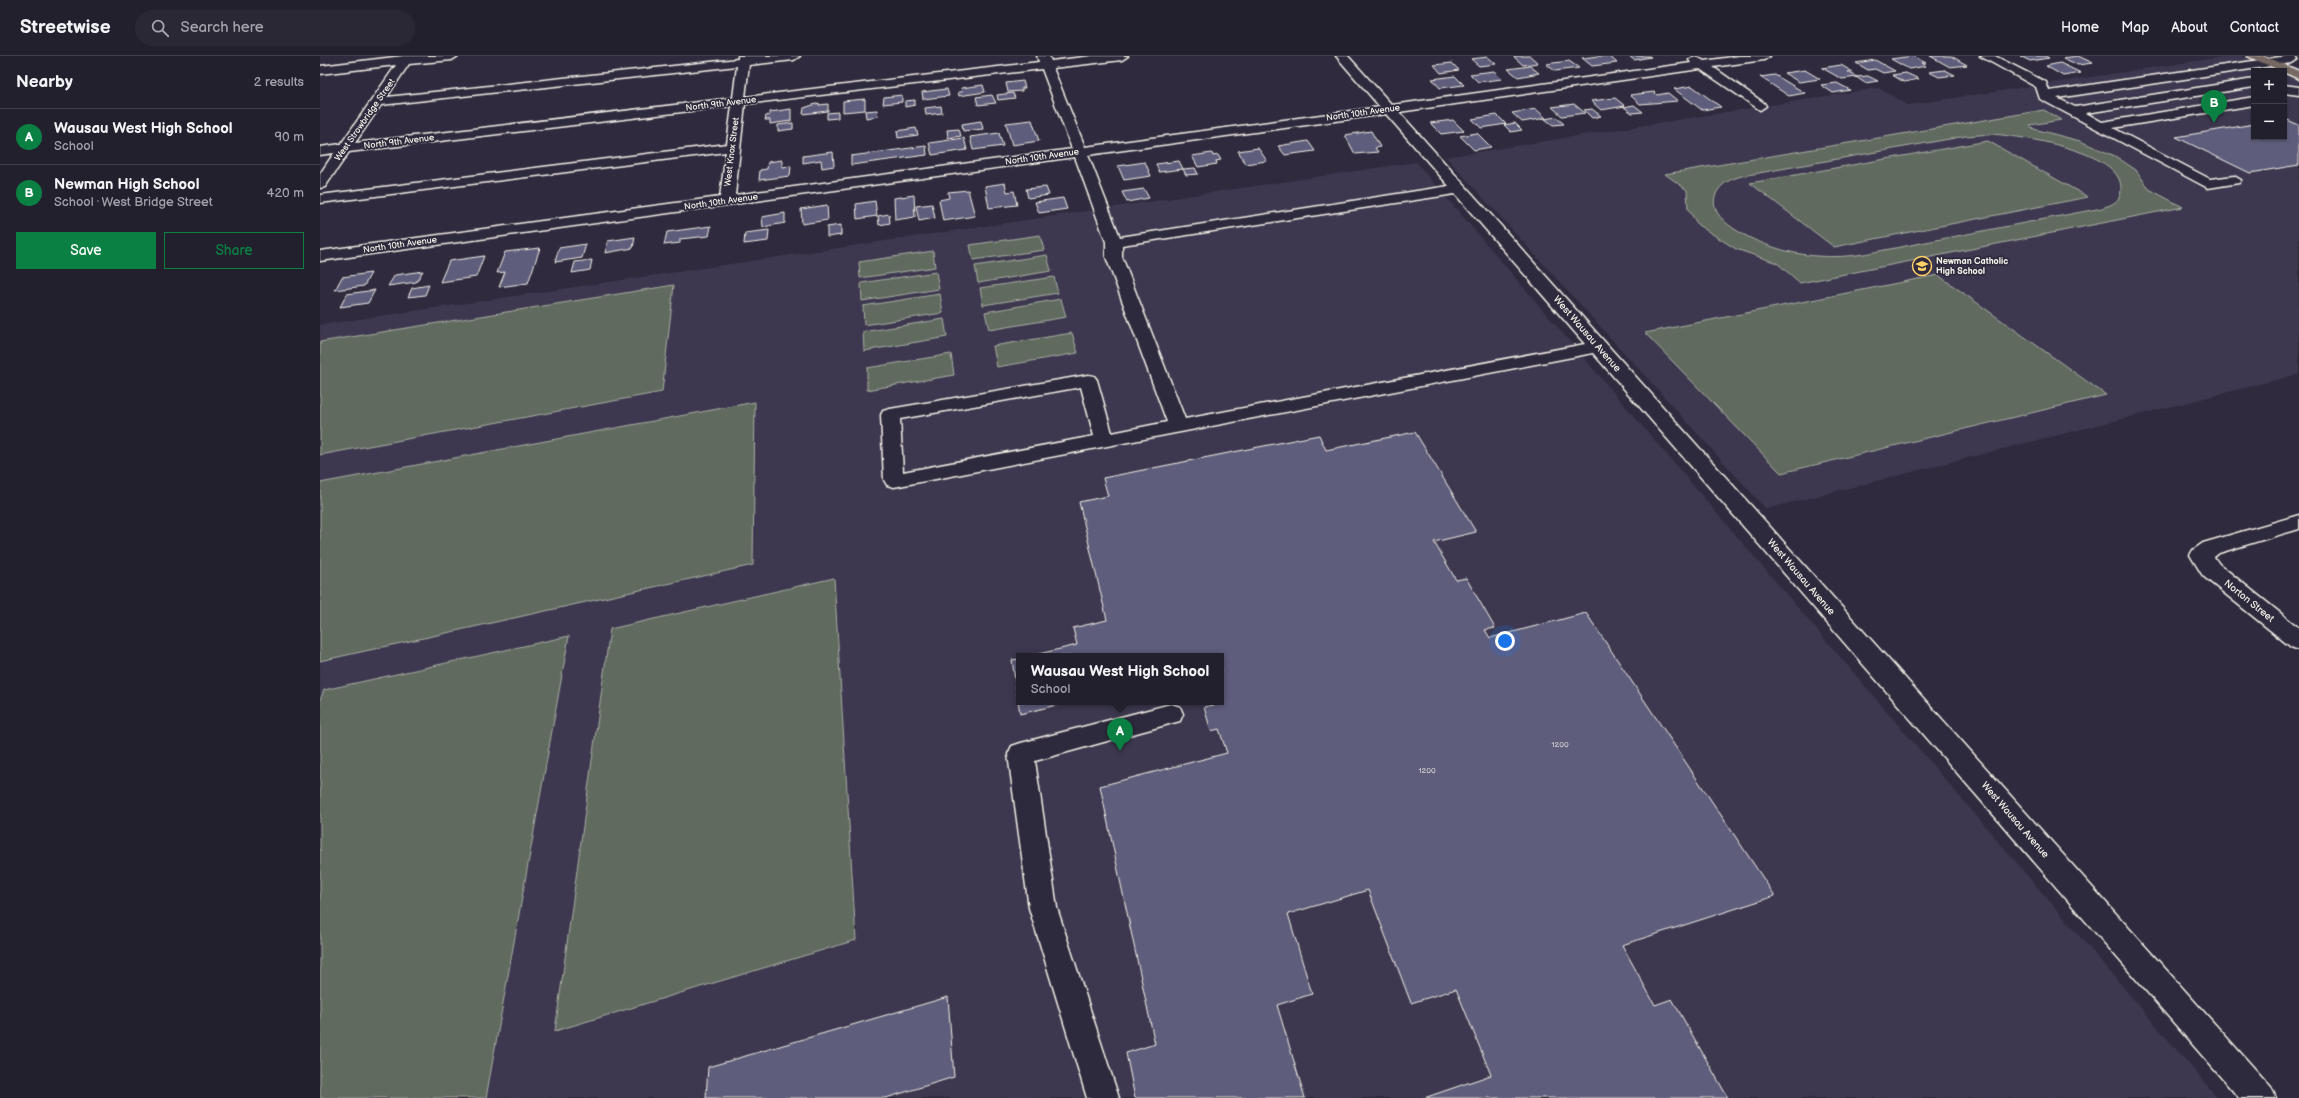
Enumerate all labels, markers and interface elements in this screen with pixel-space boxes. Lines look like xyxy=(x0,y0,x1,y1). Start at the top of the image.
search box xyxy=(135,10,415,46)
text: Streetwise xyxy=(20,16,111,39)
icon: search xyxy=(149,17,171,39)
text: Search here xyxy=(181,18,264,37)
text: Home xyxy=(2061,19,2099,36)
text: Map xyxy=(2121,19,2149,36)
text: About xyxy=(2171,19,2208,36)
text: Contact xyxy=(2230,19,2279,36)
map controls xyxy=(2251,68,2287,140)
button: + xyxy=(2251,68,2287,104)
text: Nearby xyxy=(16,72,73,92)
text: 2 results xyxy=(254,74,304,90)
street label: West Strowbridge Street xyxy=(332,77,398,163)
pin: B xyxy=(2201,90,2227,123)
street label: North 9th Avenue xyxy=(685,94,758,114)
street label: North 10th Avenue xyxy=(1325,102,1401,124)
button: − xyxy=(2251,104,2287,140)
street label: West Knox Street xyxy=(722,117,742,187)
text: Wausau West High School xyxy=(54,119,233,138)
text: A xyxy=(25,129,33,145)
text: 90 m xyxy=(275,129,304,145)
street label: North 9th Avenue xyxy=(363,132,436,152)
text: School xyxy=(54,138,94,154)
street label: North 10th Avenue xyxy=(1004,146,1080,168)
text: Newman High School xyxy=(54,175,199,194)
text: B xyxy=(24,185,34,201)
text: 420 m xyxy=(266,185,304,201)
street label: North 10th Avenue xyxy=(683,191,759,213)
text: School · West Bridge Street xyxy=(54,194,213,210)
button: Save xyxy=(16,232,156,269)
button: Share xyxy=(164,232,304,269)
street label: North 10th Avenue xyxy=(362,234,438,256)
school or university icon: Newman Catholic High School xyxy=(1911,255,1933,277)
place label: Newman Catholic High School xyxy=(1936,256,2008,277)
street label: West Wausau Avenue xyxy=(1551,293,1623,375)
street label: West Wausau Avenue xyxy=(1765,536,1837,618)
street label: Norton Street xyxy=(2222,577,2276,625)
your location xyxy=(1495,631,1515,651)
popup xyxy=(1016,653,1224,705)
text: Wausau West High School xyxy=(1031,662,1209,681)
text: School xyxy=(1031,681,1070,697)
pin: A xyxy=(1107,718,1133,751)
house number: 1200 xyxy=(1551,740,1569,749)
house number: 1200 xyxy=(1418,766,1436,775)
street label: West Wausau Avenue xyxy=(1979,779,2051,861)

